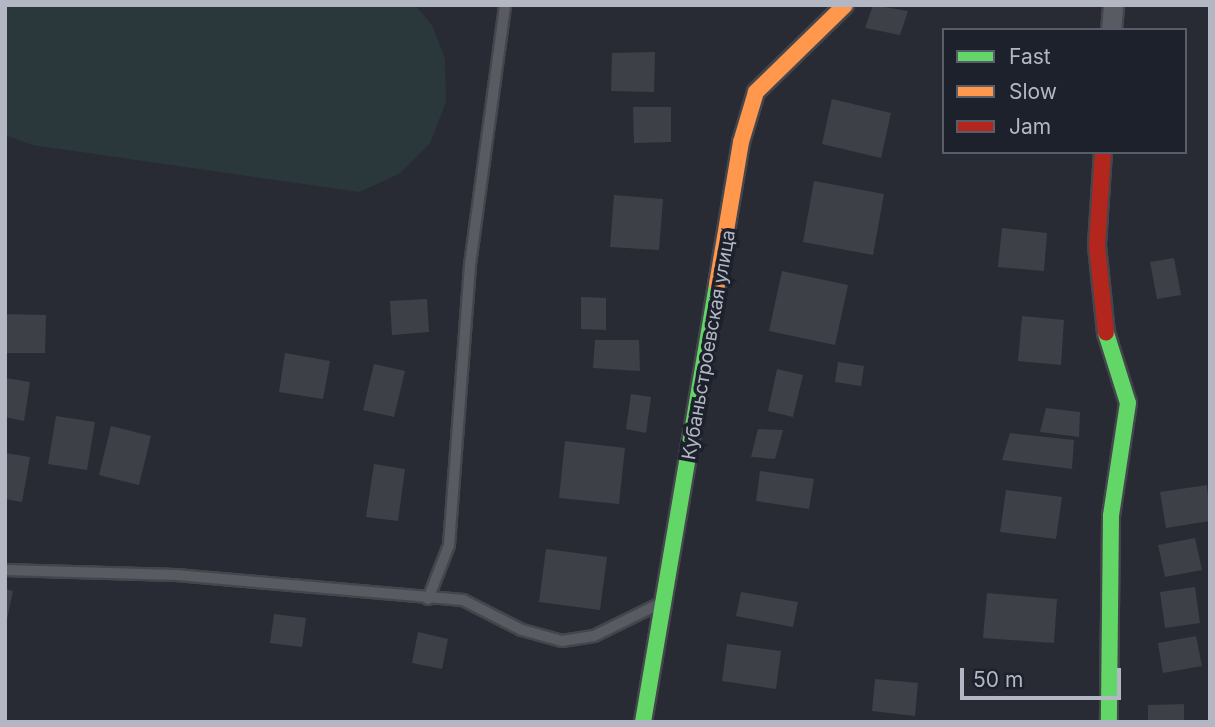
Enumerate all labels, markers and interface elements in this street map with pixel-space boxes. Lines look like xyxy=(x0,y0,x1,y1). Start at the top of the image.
legend xyxy=(942,28,1187,154)
text: Fast xyxy=(1009,44,1051,69)
text: Slow xyxy=(1009,79,1057,104)
text: Jam xyxy=(1009,114,1051,139)
street label: Кубаньстроевская улица xyxy=(678,228,740,462)
scale bar xyxy=(963,654,1124,698)
text: 50 m xyxy=(973,667,1023,692)

